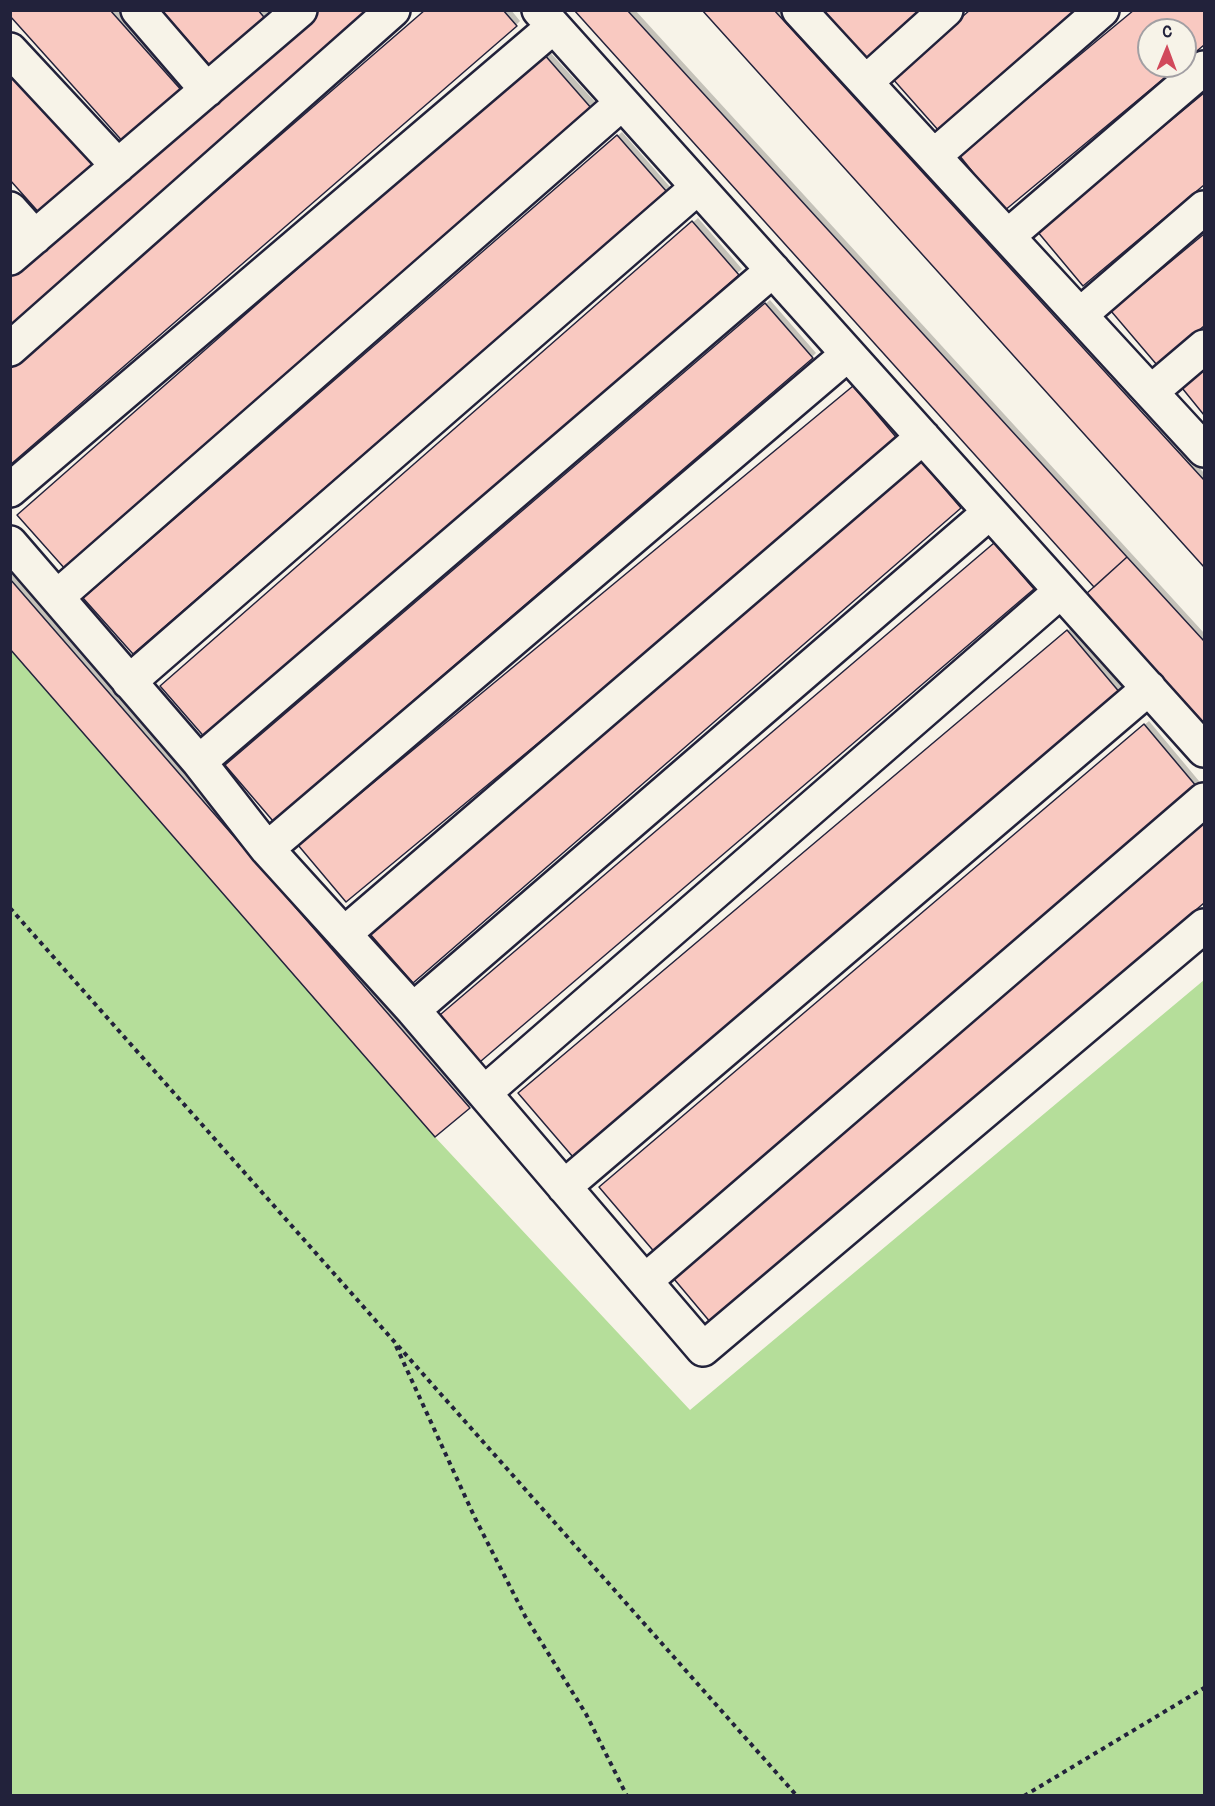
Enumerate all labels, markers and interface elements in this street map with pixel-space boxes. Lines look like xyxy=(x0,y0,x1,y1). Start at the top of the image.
north arrow xyxy=(1137,18,1197,78)
text: С xyxy=(1162,22,1172,42)

